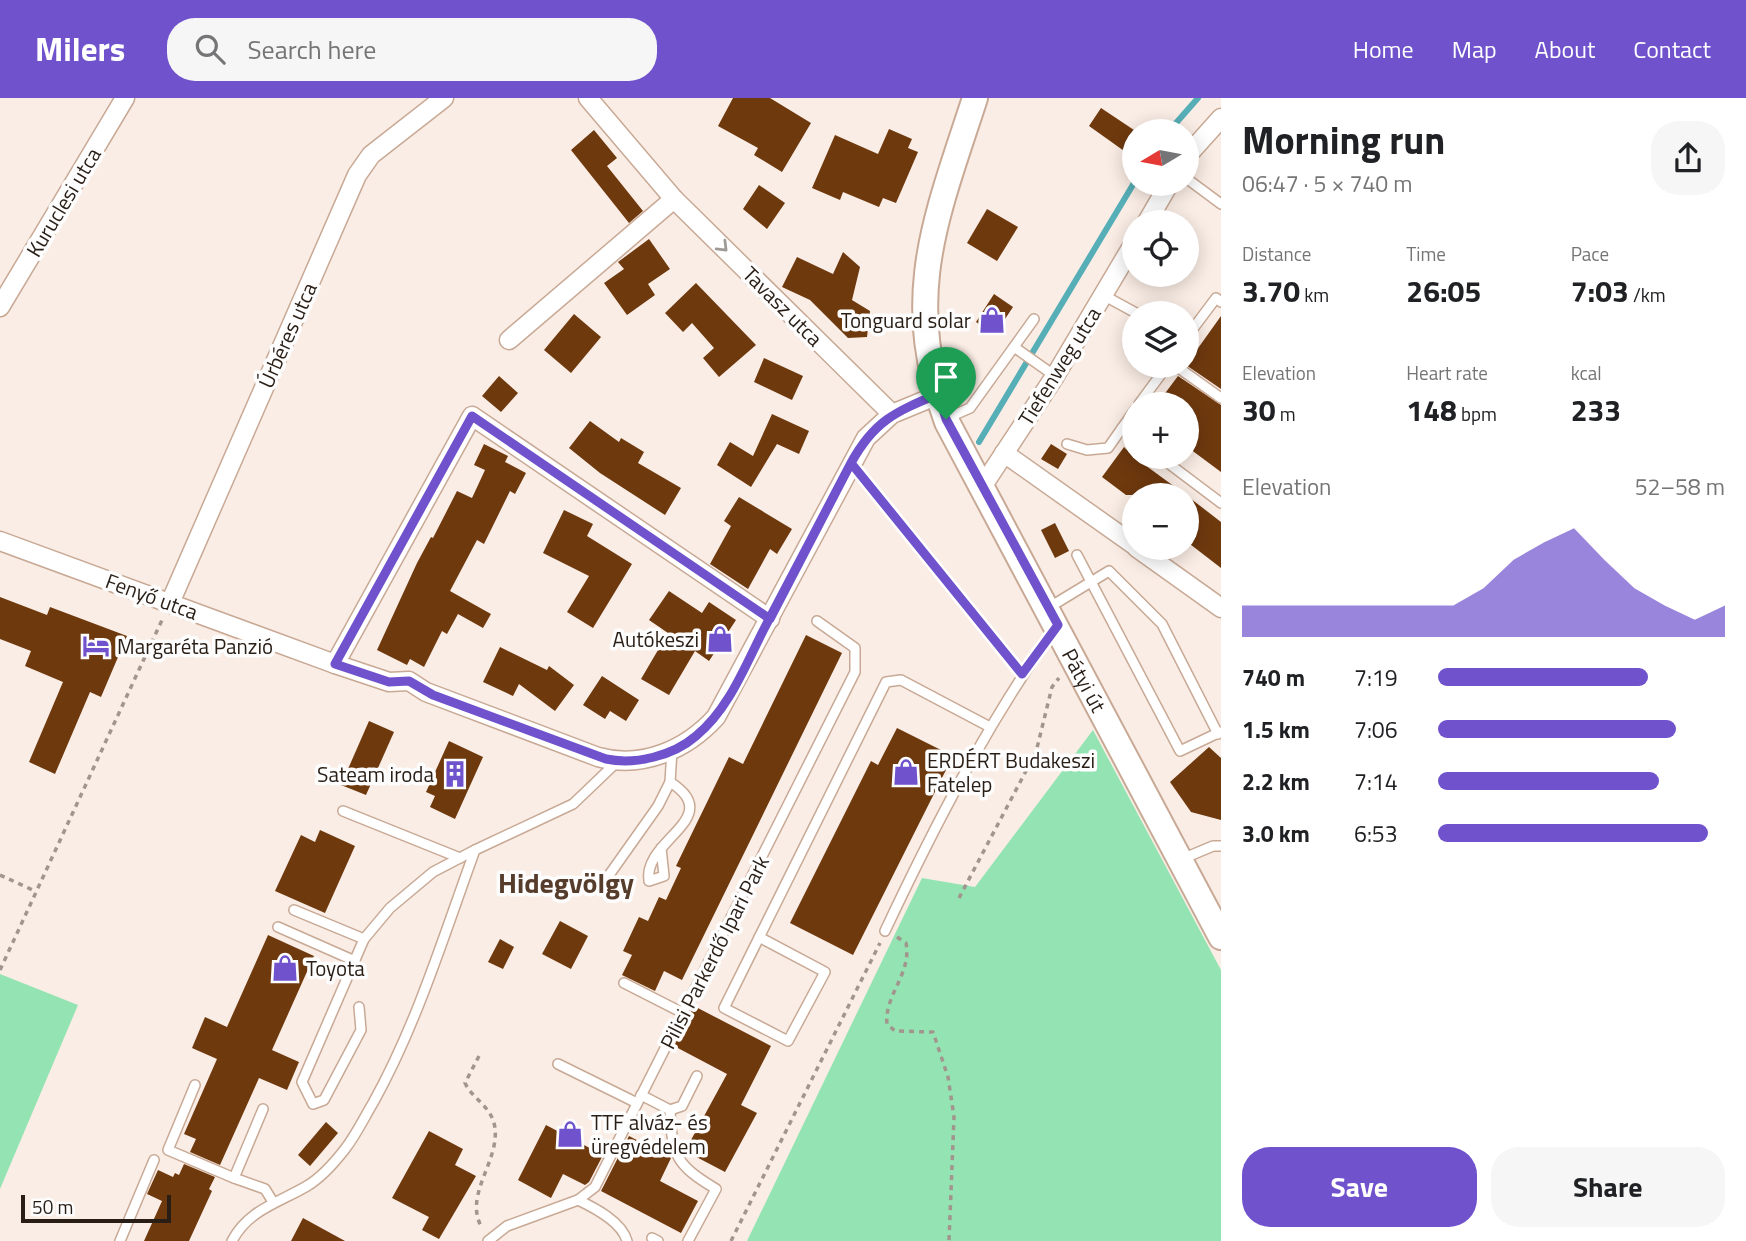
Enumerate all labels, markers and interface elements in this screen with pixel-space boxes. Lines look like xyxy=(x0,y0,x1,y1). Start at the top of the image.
search box xyxy=(167,18,657,81)
text: Milers xyxy=(35,24,125,74)
icon: search xyxy=(191,30,229,68)
text: Search here xyxy=(247,30,376,69)
text: Home xyxy=(1353,31,1414,67)
text: Map xyxy=(1452,31,1497,67)
text: About xyxy=(1535,31,1595,67)
text: Contact xyxy=(1633,31,1711,67)
text: Morning run xyxy=(1242,111,1445,169)
north arrow xyxy=(1122,119,1199,196)
map controls xyxy=(1122,119,1199,560)
button: share xyxy=(1651,121,1725,195)
street label: Kuruclesi utca xyxy=(18,141,109,263)
text: 06:47 · 5 × 740 m xyxy=(1242,166,1412,201)
button: locate xyxy=(1122,210,1199,287)
one-way arrow xyxy=(714,238,727,251)
text: Distance xyxy=(1242,239,1311,268)
text: Time xyxy=(1406,239,1446,268)
text: Pace xyxy=(1571,239,1609,268)
street label: Tavasz utca xyxy=(736,259,831,354)
text: 3.70 xyxy=(1242,268,1300,314)
text: 26:05 xyxy=(1406,268,1481,314)
text: 7:03 xyxy=(1571,268,1629,314)
street label: Úrbéres utca xyxy=(249,277,325,393)
text: km xyxy=(1300,280,1329,309)
text: /km xyxy=(1629,280,1666,309)
street label: Tiefenweg utca xyxy=(1010,300,1109,432)
button: layers xyxy=(1122,301,1199,378)
place label: Tonguard solar xyxy=(841,304,971,336)
shop icon: Tonguard solar xyxy=(977,305,1007,335)
pin xyxy=(916,347,976,419)
icon: arrive xyxy=(927,358,965,396)
text: Elevation xyxy=(1242,358,1316,387)
text: Heart rate xyxy=(1406,358,1488,387)
text: kcal xyxy=(1571,358,1602,387)
text: 30 xyxy=(1242,387,1276,433)
text: 148 xyxy=(1406,387,1457,433)
text: 233 xyxy=(1571,387,1621,433)
button: + xyxy=(1122,392,1199,469)
text: m xyxy=(1276,399,1296,428)
text: bpm xyxy=(1457,399,1497,428)
text: Elevation xyxy=(1242,469,1331,504)
text: 52–58 m xyxy=(1635,469,1725,504)
button: − xyxy=(1122,483,1199,560)
street label: Fenyő utca xyxy=(101,564,203,628)
place label: Autókeszi xyxy=(613,623,699,655)
shop icon: Autókeszi xyxy=(705,624,735,654)
place label: Margaréta Panzió xyxy=(117,630,273,662)
hotel icon: Margaréta Panzió xyxy=(81,631,111,661)
street label: Pátyi út xyxy=(1054,643,1115,718)
text: 740 m xyxy=(1242,660,1305,695)
text: 7:19 xyxy=(1354,660,1398,695)
text: 1.5 km xyxy=(1242,712,1310,747)
text: 7:06 xyxy=(1354,712,1398,747)
place label: ERDÉRT Budakeszi Fatelep xyxy=(927,744,1095,800)
shop icon: ERDÉRT Budakeszi Fatelep xyxy=(891,757,921,787)
place label: Sateam iroda xyxy=(317,758,434,790)
building icon: Sateam iroda xyxy=(440,759,470,789)
text: 2.2 km xyxy=(1242,764,1310,799)
text: 7:14 xyxy=(1354,764,1398,799)
text: 3.0 km xyxy=(1242,816,1310,851)
text: 6:53 xyxy=(1354,816,1398,851)
street label: Pilisi Parkerdő Ipari Park xyxy=(651,850,777,1054)
district label: Hidegvölgy xyxy=(498,861,634,904)
place label: Toyota xyxy=(306,952,365,984)
shop icon: Toyota xyxy=(270,953,300,983)
place label: TTF alváz- és üregvédelem xyxy=(591,1106,708,1162)
shop icon: TTF alváz- és üregvédelem xyxy=(555,1119,585,1149)
button: Save xyxy=(1242,1147,1477,1227)
button: Share xyxy=(1491,1147,1725,1227)
scale bar xyxy=(21,1192,172,1224)
text: 50 m xyxy=(32,1192,73,1221)

